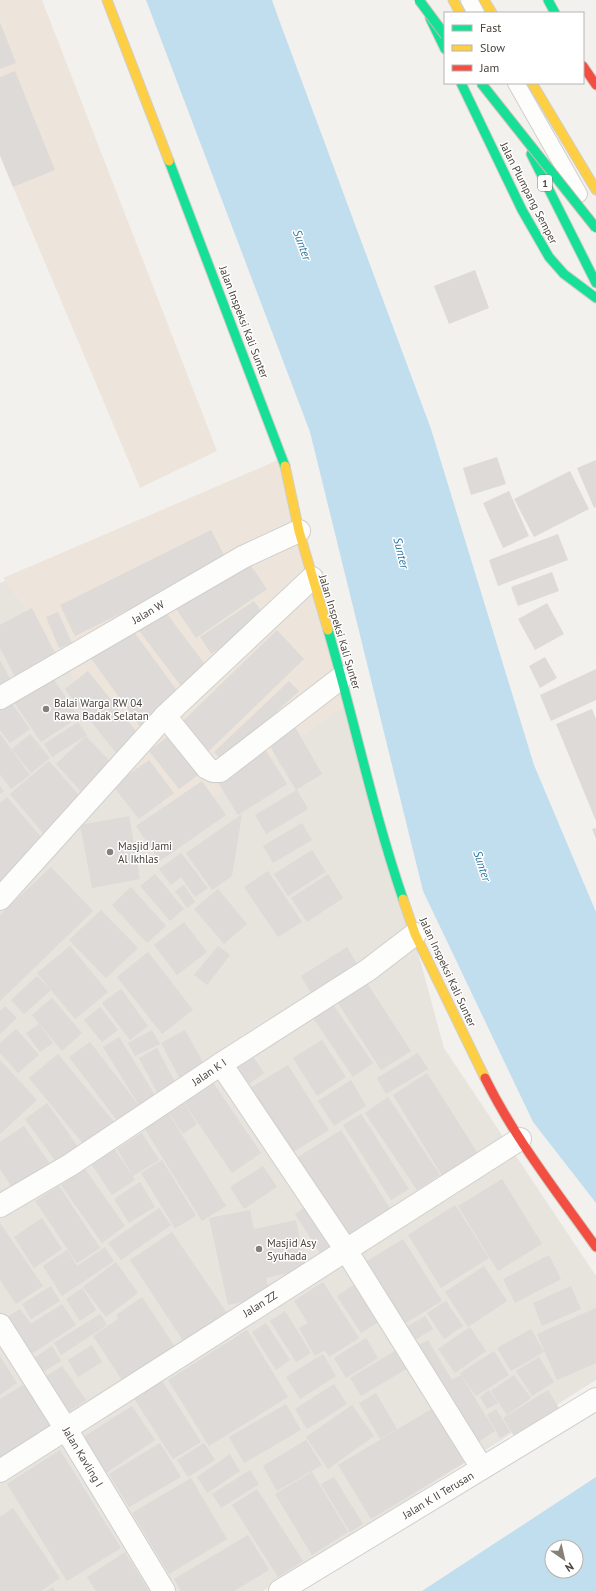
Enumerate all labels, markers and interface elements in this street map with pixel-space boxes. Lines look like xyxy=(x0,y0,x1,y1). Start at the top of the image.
legend xyxy=(444,12,584,84)
text: Fast xyxy=(480,20,501,35)
text: Slow xyxy=(480,40,505,55)
text: Jam xyxy=(479,60,499,75)
street label: Jalan Plumpang Semper xyxy=(497,139,561,246)
road number: 1 xyxy=(538,175,552,191)
water label: Sunter xyxy=(290,227,315,263)
street label: Jalan Inspeksi Kali Sunter xyxy=(216,263,272,380)
water label: Sunter xyxy=(390,536,413,571)
street label: Jalan Inspeksi Kali Sunter xyxy=(316,572,364,691)
street label: Jalan W xyxy=(128,597,168,627)
place label: Balai Warga RW 04 Rawa Badak Selatan xyxy=(54,696,149,723)
marker: Balai Warga RW 04 Rawa Badak Selatan xyxy=(41,704,51,714)
place label: Masjid Jami Al Ikhlas xyxy=(118,839,172,866)
marker: Masjid Jami Al Ikhlas xyxy=(105,847,115,857)
water label: Sunter xyxy=(470,848,495,884)
street label: Jalan Inspeksi Kali Sunter xyxy=(416,914,480,1029)
street label: Jalan K I xyxy=(188,1055,229,1089)
place label: Masjid Asy Syuhada xyxy=(267,1236,317,1263)
marker: Masjid Asy Syuhada xyxy=(254,1244,264,1254)
street label: Jalan ZZ xyxy=(239,1288,280,1320)
street label: Jalan Kavling I xyxy=(59,1424,106,1490)
street label: Jalan K II Terusan xyxy=(399,1468,476,1522)
north arrow xyxy=(544,1539,584,1579)
text: N xyxy=(563,1559,577,1575)

